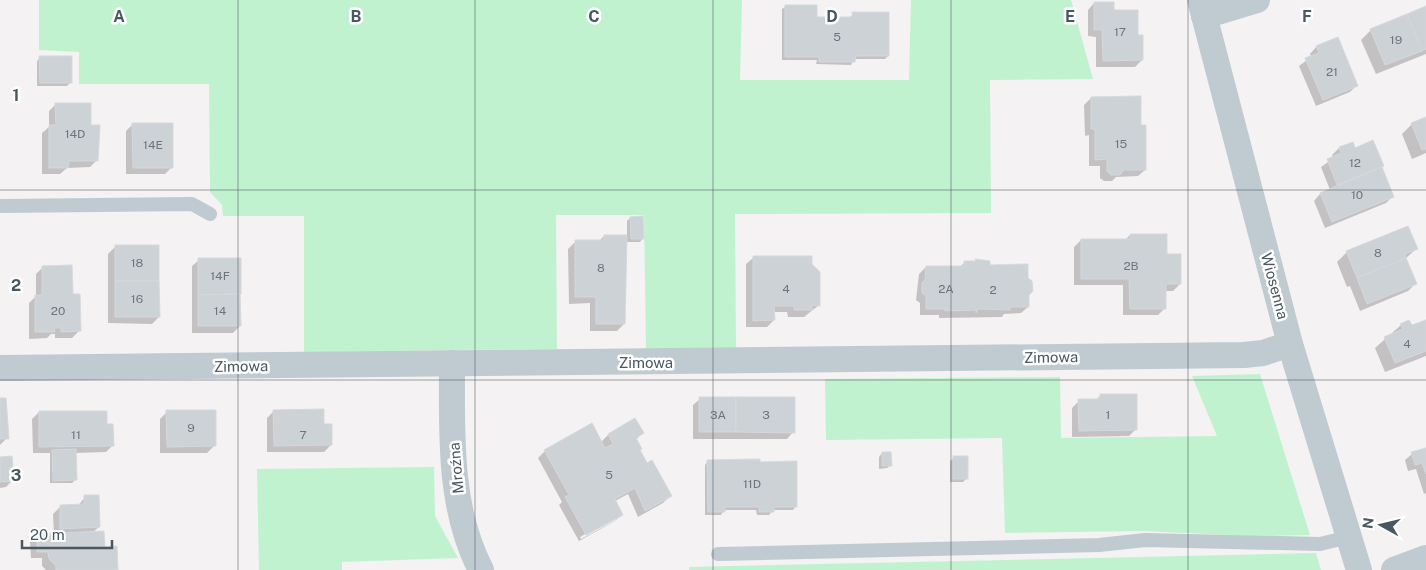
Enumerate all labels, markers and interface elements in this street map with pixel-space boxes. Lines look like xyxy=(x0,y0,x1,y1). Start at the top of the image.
text: A xyxy=(113,7,125,26)
text: B xyxy=(351,7,362,26)
text: C xyxy=(588,7,600,26)
text: D xyxy=(826,7,838,26)
text: E xyxy=(1065,7,1075,26)
text: F xyxy=(1302,7,1312,26)
house number: 17 xyxy=(1114,25,1126,39)
house number: 5 xyxy=(833,30,841,44)
house number: 19 xyxy=(1390,33,1402,47)
house number: 21 xyxy=(1326,65,1338,79)
text: 1 xyxy=(13,86,19,105)
house number: 14D xyxy=(65,127,85,141)
house number: 15 xyxy=(1115,137,1128,151)
house number: 14E xyxy=(143,138,163,152)
house number: 12 xyxy=(1349,156,1361,170)
house number: 10 xyxy=(1351,188,1363,202)
house number: 8 xyxy=(1374,246,1382,260)
street label: Wiosenna xyxy=(1258,251,1292,321)
house number: 18 xyxy=(131,256,144,270)
house number: 2B xyxy=(1123,259,1139,273)
house number: 8 xyxy=(597,261,605,275)
house number: 14F xyxy=(210,269,230,283)
text: 2 xyxy=(11,276,21,295)
house number: 4 xyxy=(782,282,790,296)
house number: 2A xyxy=(938,282,954,296)
house number: 2 xyxy=(989,283,997,297)
house number: 16 xyxy=(131,292,143,306)
house number: 20 xyxy=(51,304,65,318)
house number: 14 xyxy=(214,304,227,318)
house number: 4 xyxy=(1403,337,1411,351)
street label: Zimowa xyxy=(1024,348,1078,366)
street label: Zimowa xyxy=(619,354,673,371)
street label: Zimowa xyxy=(214,357,268,375)
house number: 3A xyxy=(710,408,727,422)
house number: 3 xyxy=(762,408,770,422)
house number: 1 xyxy=(1106,408,1110,422)
house number: 9 xyxy=(187,421,195,435)
house number: 11 xyxy=(71,428,81,442)
house number: 7 xyxy=(299,428,307,442)
street label: Mroźna xyxy=(445,442,467,494)
text: 3 xyxy=(11,466,21,485)
house number: 5 xyxy=(605,468,613,482)
house number: 11D xyxy=(743,477,761,491)
north arrow xyxy=(1356,500,1406,550)
text: N xyxy=(1359,517,1377,530)
scale bar xyxy=(22,518,112,550)
text: 20 m xyxy=(30,526,65,543)

